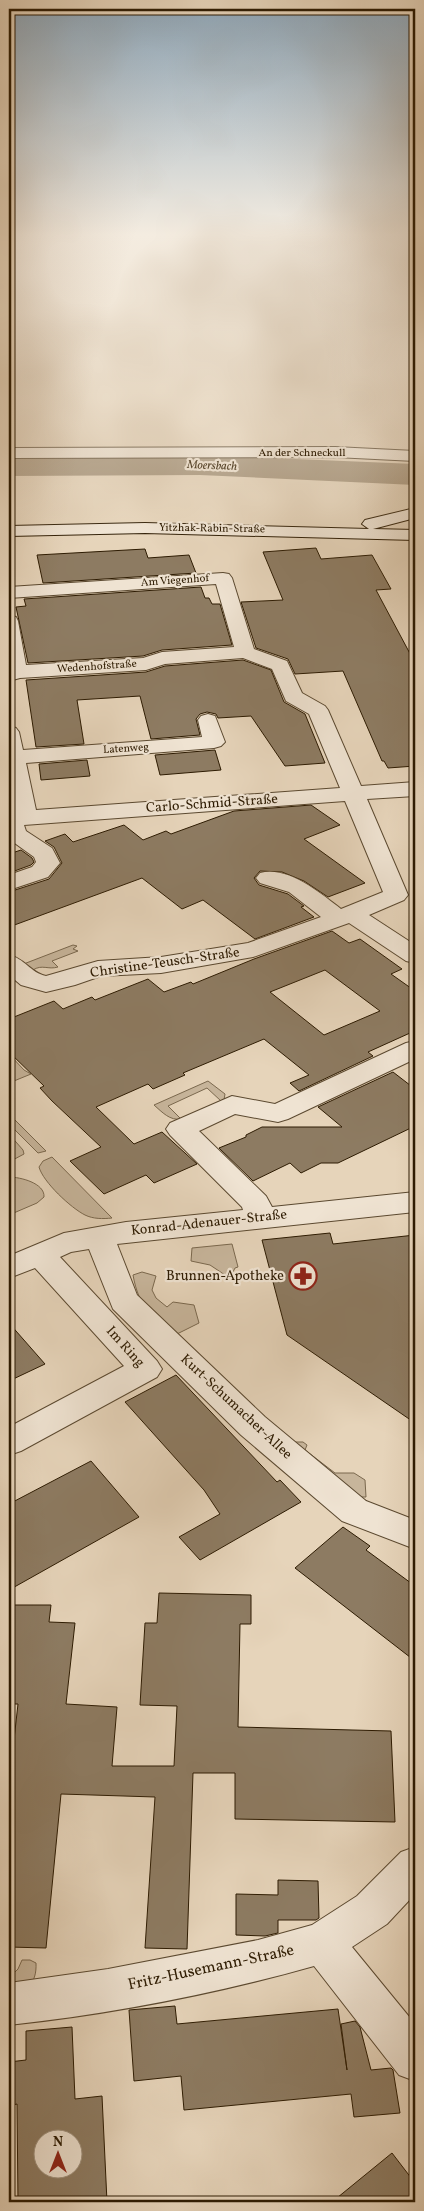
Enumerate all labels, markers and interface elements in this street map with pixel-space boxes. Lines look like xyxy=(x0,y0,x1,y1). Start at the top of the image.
street label: An der Schneckull xyxy=(258,446,346,461)
water label: Moersbach xyxy=(186,457,237,475)
street label: Yitzhak-Rabin-Straße xyxy=(159,521,265,537)
street label: Am Viegenhof xyxy=(140,571,211,591)
street label: Wedenhofstraße xyxy=(57,657,137,677)
street label: Latenweg xyxy=(103,740,150,758)
street label: Carlo-Schmid-Straße xyxy=(145,790,279,818)
street label: Christine-Teusch-Straße xyxy=(89,943,241,983)
street label: Konrad-Adenauer-Straße xyxy=(130,1205,288,1241)
pharmacy icon: Brunnen-Apotheke xyxy=(288,1261,318,1291)
place label: Brunnen-Apotheke xyxy=(166,1267,284,1286)
street label: Im Ring xyxy=(101,1322,149,1372)
street label: Kurt-Schumacher-Allee xyxy=(176,1350,296,1464)
street label: Fritz-Husemann-Straße xyxy=(126,1940,296,1996)
north arrow xyxy=(32,2128,82,2178)
text: N xyxy=(53,2133,63,2152)

